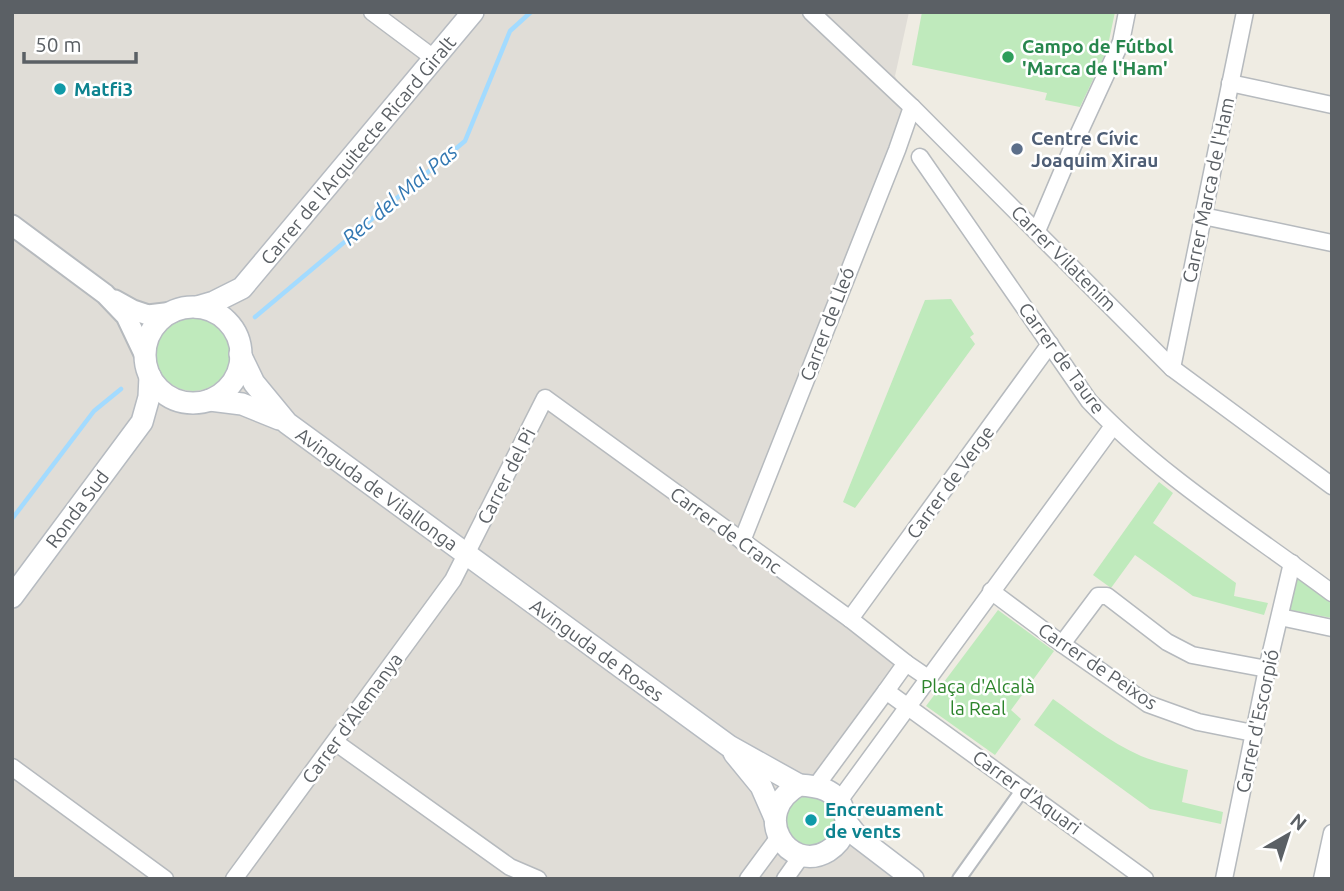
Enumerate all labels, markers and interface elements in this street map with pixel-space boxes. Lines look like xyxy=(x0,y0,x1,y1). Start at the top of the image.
scale bar xyxy=(24,21,136,65)
street label: Carrer de l'Arquitecte Ricard Giralt xyxy=(256,31,460,269)
text: 50 m xyxy=(35,32,82,56)
place label: Campo de Fútbol 'Marca de l'Ham' xyxy=(1022,35,1174,79)
marker: Campo de Fútbol 'Marca de l'Ham' xyxy=(1000,49,1016,65)
place label: Matfi3 xyxy=(74,78,133,100)
marker: Matfi3 xyxy=(52,81,68,97)
street label: Carrer Marca de l'Ham xyxy=(1178,95,1238,285)
place label: Centre Cívic Joaquim Xirau xyxy=(1031,127,1158,171)
water label: Rec del Mal Pas xyxy=(337,139,462,249)
marker: Centre Cívic Joaquim Xirau xyxy=(1009,141,1025,157)
street label: Carrer Vilatenim xyxy=(1007,201,1121,315)
street label: Carrer de Lleó xyxy=(795,264,859,384)
street label: Carrer de Taure xyxy=(1014,298,1110,418)
street label: Carrer de Verge xyxy=(902,421,998,543)
street label: Avinguda de Vilallonga xyxy=(292,423,462,555)
street label: Carrer del Pi xyxy=(472,424,540,528)
street label: Ronda Sud xyxy=(41,466,113,552)
street label: Carrer de Cranc xyxy=(666,482,786,578)
street label: Avinguda de Roses xyxy=(526,594,668,706)
street label: Carrer de Peixos xyxy=(1034,618,1162,714)
street label: Carrer d'Escorpió xyxy=(1231,647,1283,795)
street label: Carrer d'Alemanya xyxy=(297,648,407,788)
park label: Plaça d'Alcalà la Real xyxy=(921,675,1035,719)
street label: Carrer d'Aquari xyxy=(969,745,1085,839)
place label: Encreuament de vents xyxy=(825,798,943,842)
north arrow xyxy=(1253,800,1323,870)
text: N xyxy=(1286,809,1311,835)
marker: Encreuament de vents xyxy=(803,812,819,828)

